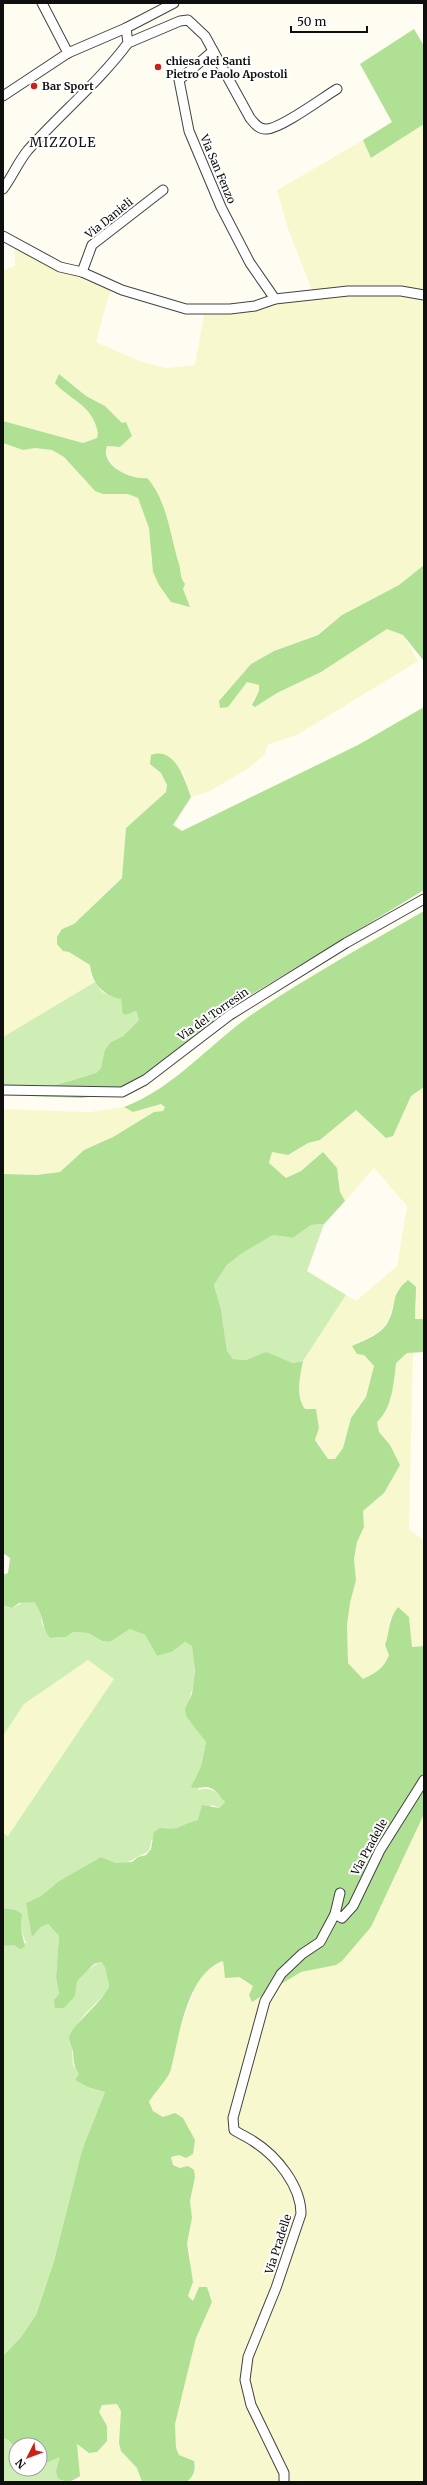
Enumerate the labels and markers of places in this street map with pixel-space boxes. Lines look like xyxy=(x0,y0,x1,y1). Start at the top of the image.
place label: chiesa dei Santi Pietro e Paolo Apostoli xyxy=(166,54,288,81)
marker: chiesa dei Santi Pietro e Paolo Apostoli xyxy=(153,62,163,72)
place label: Bar Sport xyxy=(42,79,94,93)
marker: Bar Sport xyxy=(29,81,39,91)

